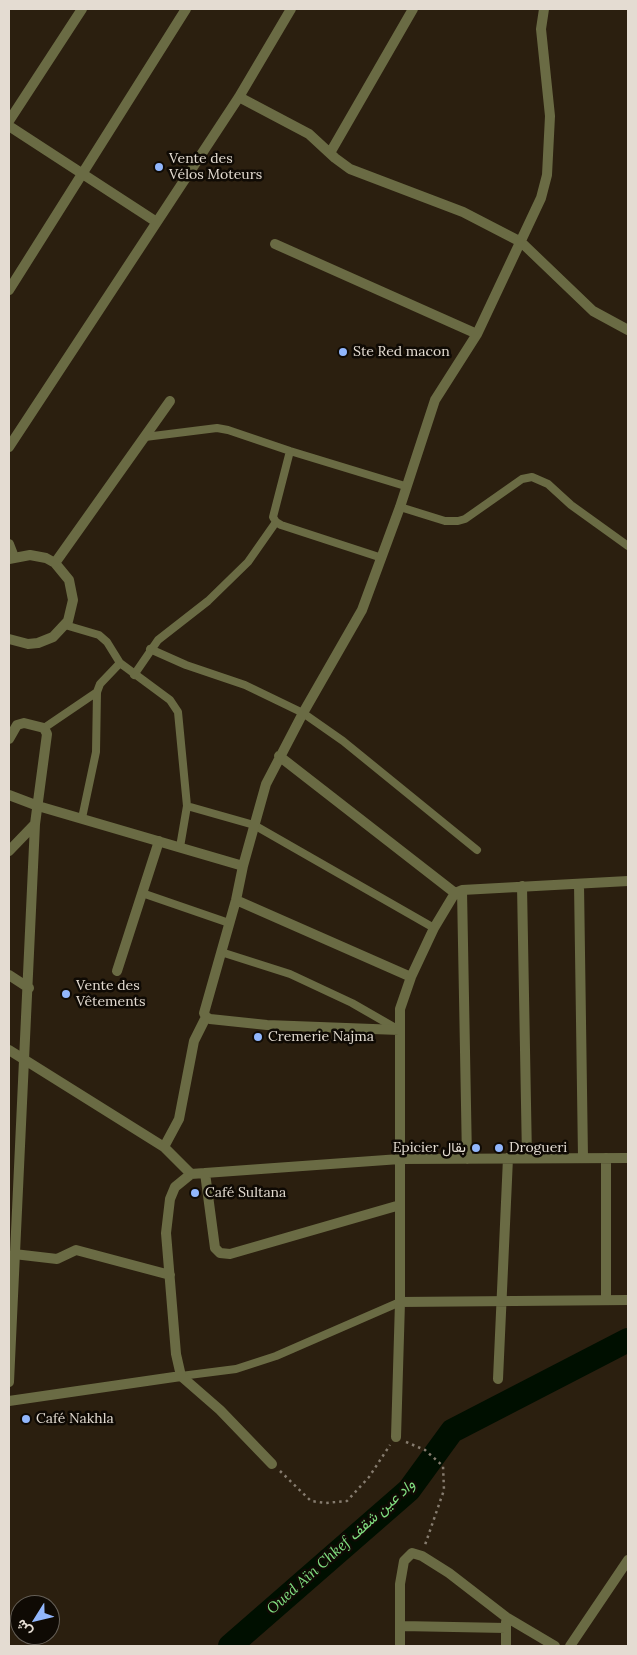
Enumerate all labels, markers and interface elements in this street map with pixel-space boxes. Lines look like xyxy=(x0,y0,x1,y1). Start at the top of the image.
place label: Vente des Vélos Moteurs xyxy=(169,151,262,184)
marker: Vente des Vélos Moteurs xyxy=(153,161,165,173)
place label: Ste Red macon xyxy=(353,344,450,360)
marker: Ste Red macon xyxy=(337,346,349,358)
place label: Vente des Vêtements xyxy=(76,978,145,1010)
marker: Vente des Vêtements xyxy=(60,988,72,1000)
place label: Cremerie Najma xyxy=(268,1029,374,1045)
marker: Cremerie Najma xyxy=(252,1031,264,1043)
place label: Epicier بقال xyxy=(393,1140,466,1156)
place label: Drogueri xyxy=(509,1140,567,1156)
marker: Epicier بقال xyxy=(470,1142,482,1154)
marker: Drogueri xyxy=(493,1142,505,1154)
place label: Café Sultana xyxy=(205,1185,286,1201)
marker: Café Sultana xyxy=(189,1187,201,1199)
place label: Café Nakhla xyxy=(36,1411,114,1427)
marker: Café Nakhla xyxy=(20,1413,32,1425)
water label: Oued Aïn Chkef واد عين شقف xyxy=(263,1476,419,1618)
north arrow xyxy=(10,1595,60,1645)
text: ش xyxy=(11,1616,36,1640)

